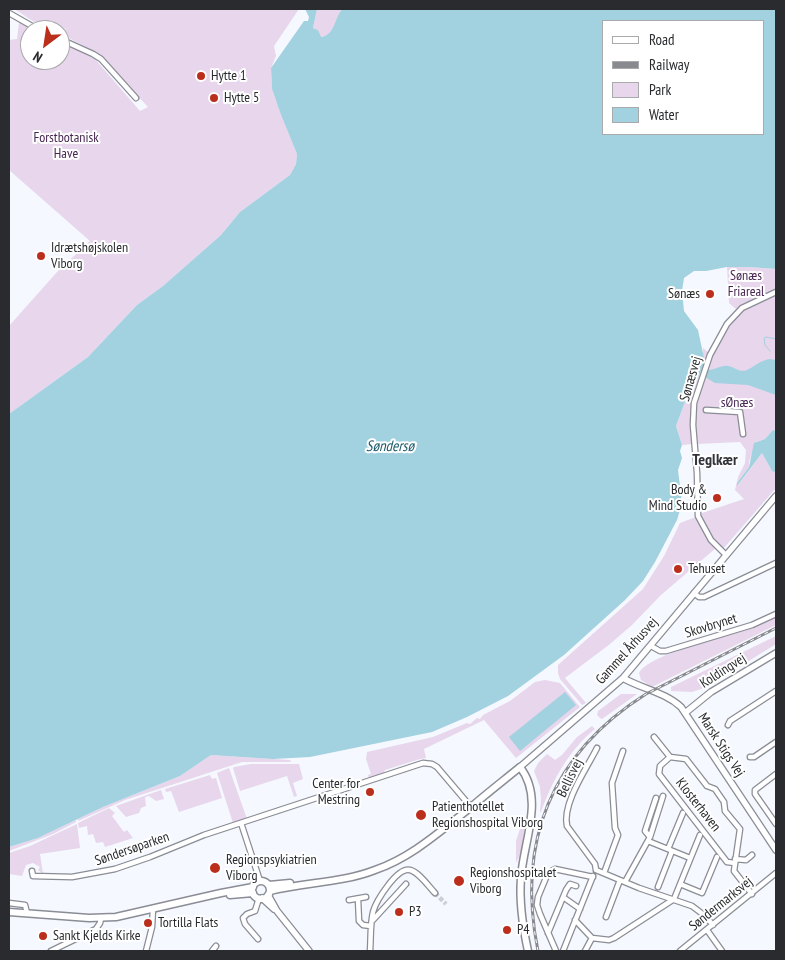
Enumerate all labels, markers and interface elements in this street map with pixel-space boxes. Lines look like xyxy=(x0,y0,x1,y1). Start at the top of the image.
north arrow xyxy=(20,20,70,70)
legend xyxy=(602,20,765,135)
text: Road xyxy=(649,30,675,49)
text: N xyxy=(30,47,46,67)
text: Railway xyxy=(649,55,689,74)
place label: Hytte 1 xyxy=(211,68,246,84)
marker: Hytte 1 xyxy=(195,70,207,82)
text: Park xyxy=(649,80,671,99)
place label: Hytte 5 xyxy=(224,90,259,106)
marker: Hytte 5 xyxy=(208,92,220,104)
text: Water xyxy=(649,105,679,124)
park label: Forstbotanisk Have xyxy=(33,130,99,162)
place label: Idrætshøjskolen Viborg xyxy=(51,240,128,272)
marker: Idrætshøjskolen Viborg xyxy=(35,250,47,262)
park label: Sønæs Friareal xyxy=(728,268,764,300)
place label: Sønæs xyxy=(668,286,700,302)
marker: Sønæs xyxy=(704,288,716,300)
street label: Sønæsvej xyxy=(677,354,705,404)
park label: sØnæs xyxy=(721,395,753,411)
water label: Søndersø xyxy=(366,438,414,456)
district label: Teglkær xyxy=(692,450,738,470)
place label: Body & Mind Studio xyxy=(649,482,707,514)
marker: Body & Mind Studio xyxy=(711,492,723,504)
place label: Tehuset xyxy=(688,561,725,577)
marker: Tehuset xyxy=(672,563,684,575)
street label: Skovbrynet xyxy=(683,610,739,642)
street label: Gammel Århusvej xyxy=(593,614,661,688)
street label: Koldingvej xyxy=(697,650,749,692)
street label: Marsk Stigs Vej xyxy=(694,710,748,780)
street label: Bellisvej xyxy=(553,756,587,800)
street label: Klosterhaven xyxy=(672,775,724,835)
place label: Center for Mestring xyxy=(312,776,360,809)
marker: Center for Mestring xyxy=(364,786,376,798)
place label: Patienthotellet Regionshospital Viborg xyxy=(432,799,543,832)
marker: Patienthotellet Regionshospital Viborg xyxy=(414,808,428,822)
street label: Søndersøparken xyxy=(93,828,171,870)
place label: Regionspsykiatrien Viborg xyxy=(226,852,317,884)
marker: Regionspsykiatrien Viborg xyxy=(208,861,222,875)
place label: Regionshospitalet Viborg xyxy=(470,865,556,898)
street label: Søndermarksvej xyxy=(686,873,756,935)
marker: Regionshospitalet Viborg xyxy=(452,874,466,888)
place label: P3 xyxy=(409,904,422,920)
marker: P3 xyxy=(393,906,405,918)
place label: Tortilla Flats xyxy=(158,915,218,931)
marker: Tortilla Flats xyxy=(142,917,154,929)
place label: P4 xyxy=(517,922,530,938)
marker: P4 xyxy=(501,924,513,936)
place label: Sankt Kjelds Kirke xyxy=(53,928,141,944)
marker: Sankt Kjelds Kirke xyxy=(37,930,49,942)

